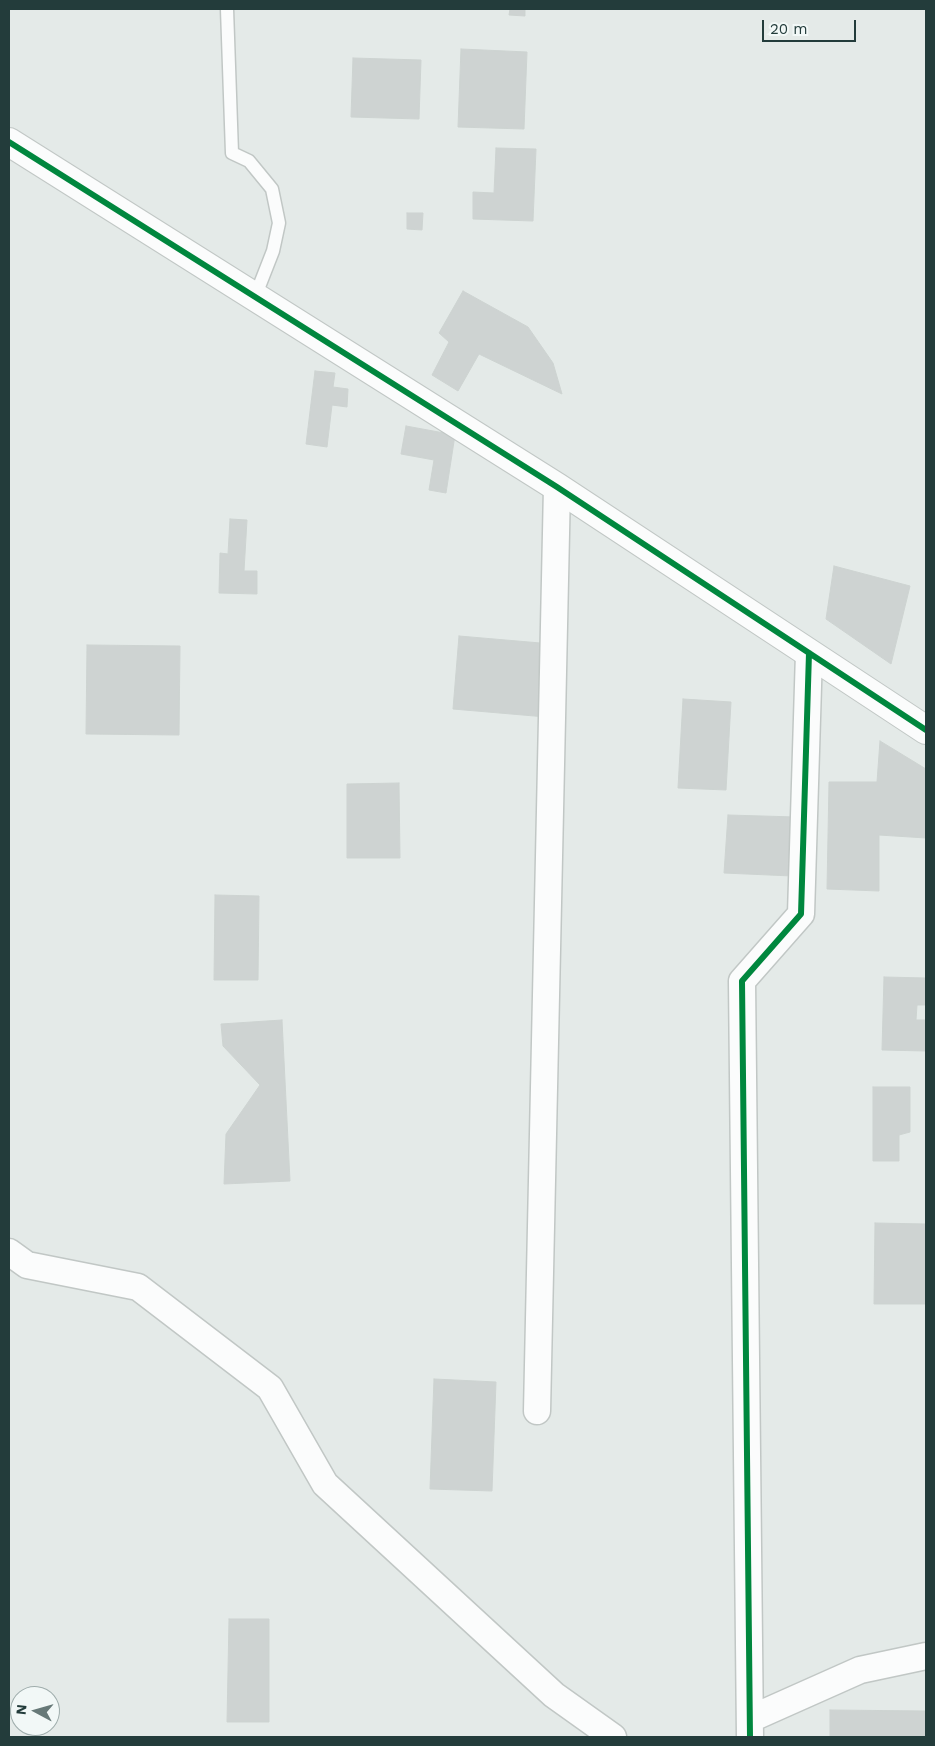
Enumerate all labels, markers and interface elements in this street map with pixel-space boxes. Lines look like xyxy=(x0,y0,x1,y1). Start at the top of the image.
scale bar xyxy=(765,10,859,42)
text: 20 m xyxy=(770,20,808,38)
north arrow xyxy=(10,1686,60,1736)
text: N xyxy=(13,1704,30,1716)

